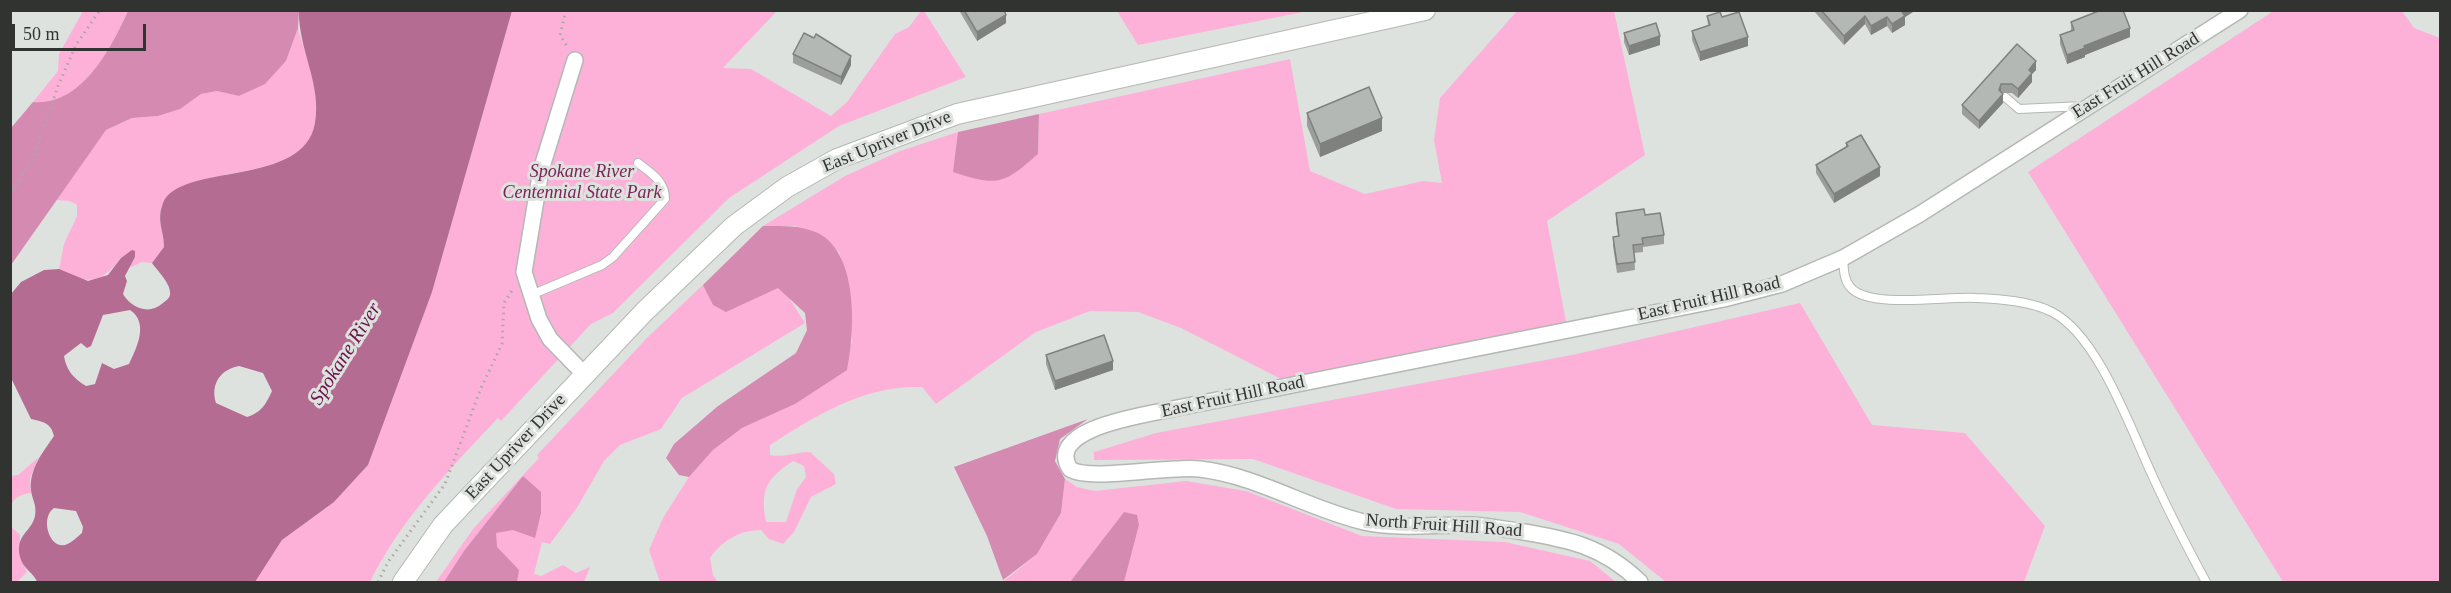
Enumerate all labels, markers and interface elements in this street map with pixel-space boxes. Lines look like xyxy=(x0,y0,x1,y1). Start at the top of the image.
scale bar xyxy=(15,12,148,50)
text: 50 m xyxy=(23,24,60,44)
street label: East Fruit Hill Road xyxy=(2069,28,2203,124)
street label: East Upriver Drive xyxy=(819,106,955,178)
park label: Spokane River Centennial State Park xyxy=(503,161,661,204)
street label: East Fruit Hill Road xyxy=(1636,272,1782,326)
water label: Spokane River xyxy=(305,298,387,410)
street label: East Fruit Hill Road xyxy=(1160,371,1306,423)
street label: East Upriver Drive xyxy=(461,390,571,504)
street label: North Fruit Hill Road xyxy=(1365,510,1523,542)

